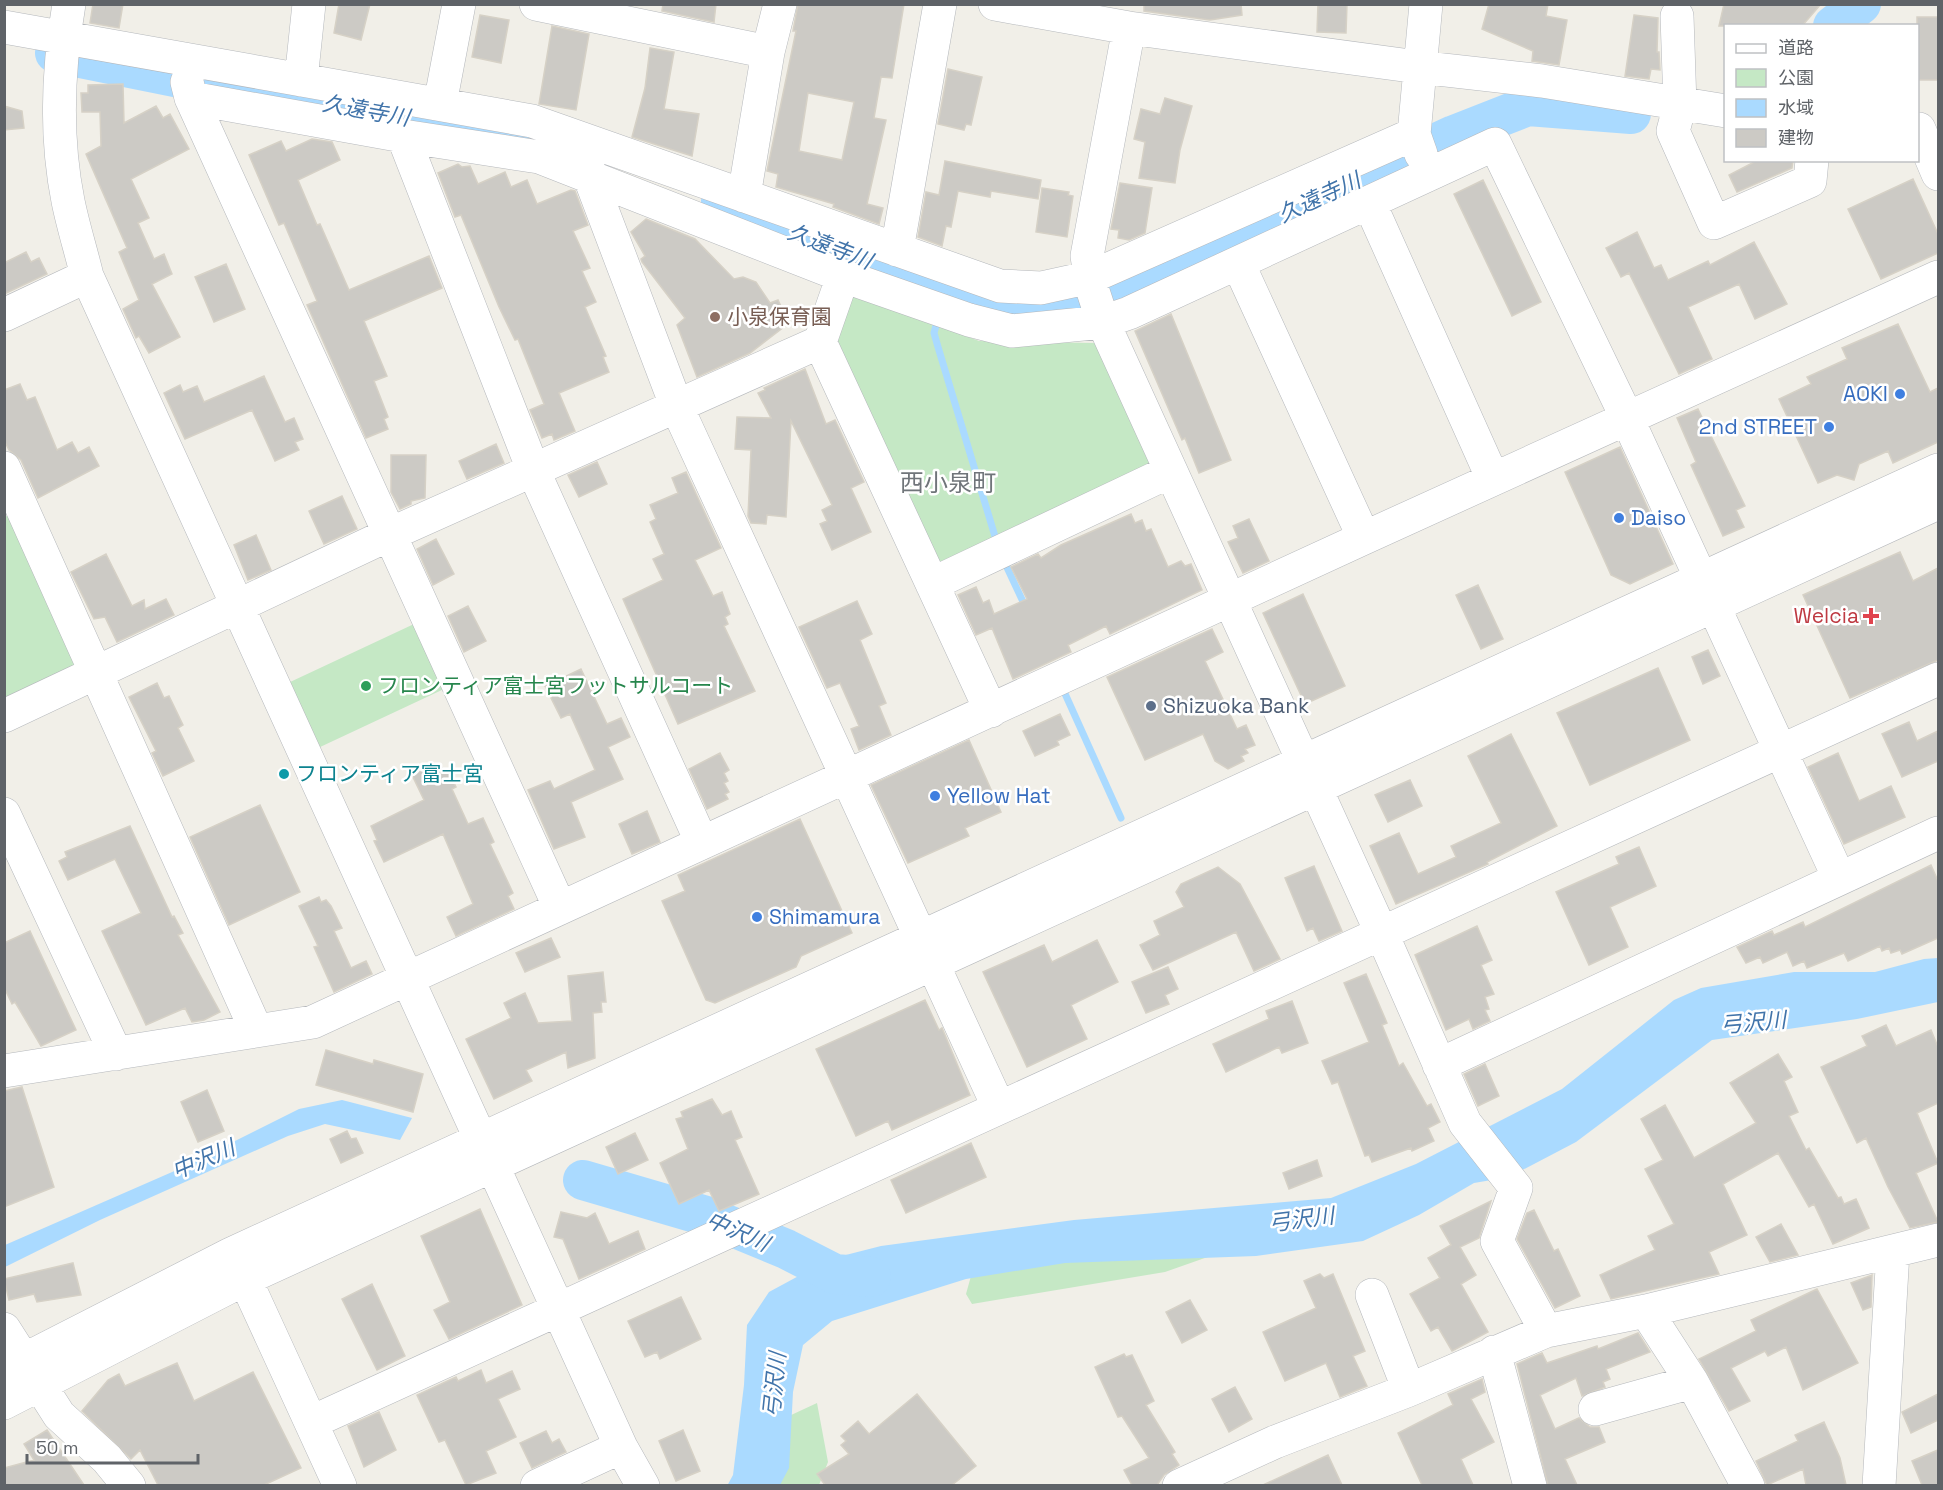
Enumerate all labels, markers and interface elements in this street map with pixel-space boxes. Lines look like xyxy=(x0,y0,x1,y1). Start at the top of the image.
legend xyxy=(1724,24,1919,162)
text: 道路 xyxy=(1778,36,1814,59)
text: 公園 xyxy=(1778,66,1814,89)
water label: 久遠寺川 xyxy=(320,89,414,132)
text: 水域 xyxy=(1778,96,1814,119)
text: 建物 xyxy=(1778,126,1814,149)
water label: 久遠寺川 xyxy=(1273,165,1367,228)
water label: 久遠寺川 xyxy=(784,217,878,276)
place label: 小泉保育園 xyxy=(727,303,832,330)
marker: 小泉保育園 xyxy=(708,310,722,324)
place label: AOKI xyxy=(1843,380,1888,407)
marker: AOKI xyxy=(1893,387,1907,401)
place label: 2nd STREET xyxy=(1699,413,1817,440)
marker: 2nd STREET xyxy=(1822,420,1836,434)
district label: 西小泉町 xyxy=(900,467,996,498)
place label: Daiso xyxy=(1631,504,1686,531)
marker: Daiso xyxy=(1612,511,1626,525)
place label: Welcia xyxy=(1794,602,1859,629)
marker: Welcia xyxy=(1864,609,1878,623)
place label: フロンティア富士宮フットサルコート xyxy=(378,672,733,699)
marker: フロンティア富士宮フットサルコート xyxy=(359,679,373,693)
place label: Shizuoka Bank xyxy=(1163,692,1309,719)
marker: Shizuoka Bank xyxy=(1144,699,1158,713)
place label: フロンティア富士宮 xyxy=(296,760,484,787)
marker: フロンティア富士宮 xyxy=(277,767,291,781)
place label: Yellow Hat xyxy=(947,782,1051,809)
marker: Yellow Hat xyxy=(928,789,942,803)
place label: Shimamura xyxy=(769,903,880,930)
marker: Shimamura xyxy=(750,910,764,924)
water label: 弓沢川 xyxy=(1719,1005,1789,1039)
water label: 中沢川 xyxy=(167,1132,241,1185)
water label: 弓沢川 xyxy=(1267,1201,1337,1237)
water label: 中沢川 xyxy=(702,1205,776,1258)
water label: 弓沢川 xyxy=(757,1349,792,1419)
scale bar xyxy=(27,1427,198,1465)
text: 50 m xyxy=(36,1436,78,1459)

